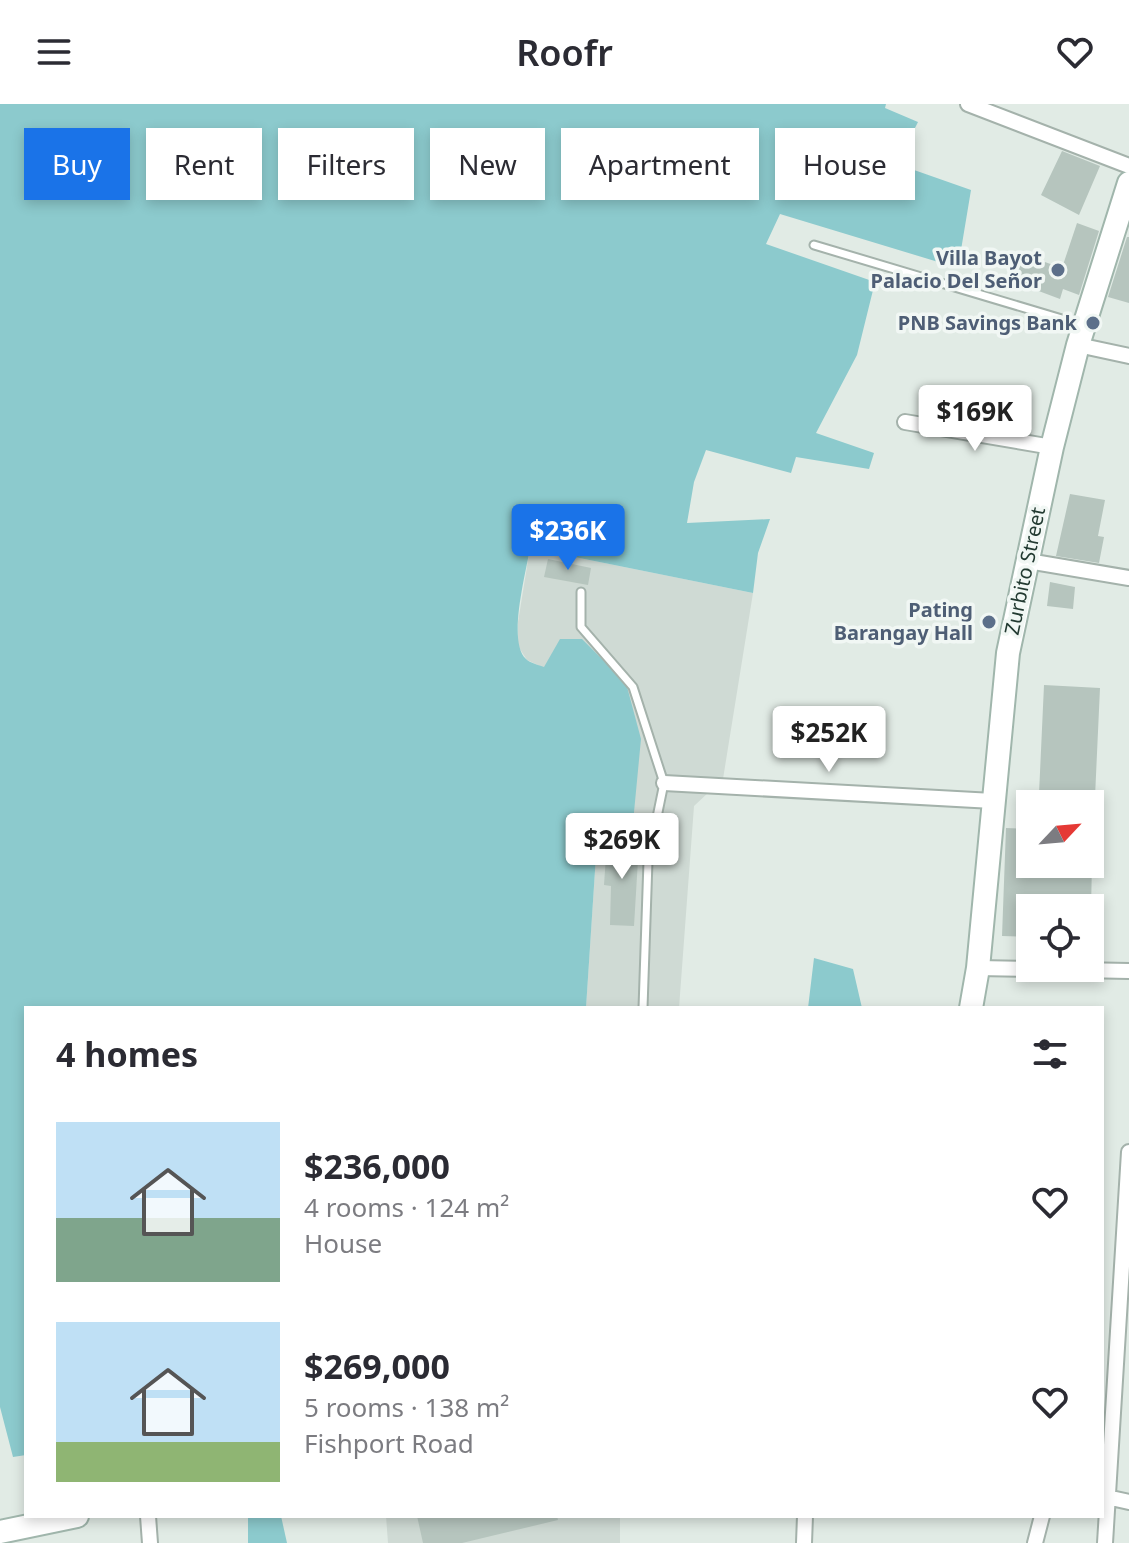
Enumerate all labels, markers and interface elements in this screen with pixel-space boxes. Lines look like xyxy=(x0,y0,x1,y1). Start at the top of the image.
text: Roofr xyxy=(516,28,613,77)
icon: menu xyxy=(32,30,76,74)
icon: heart xyxy=(1053,30,1097,74)
chip: Buy xyxy=(24,128,130,200)
chip: Rent xyxy=(146,128,262,200)
chip: Filters xyxy=(278,128,414,200)
chip: New xyxy=(430,128,545,200)
chip: Apartment xyxy=(561,128,759,200)
chip: House xyxy=(775,128,915,200)
place label: Villa Bayot Palacio Del Señor xyxy=(871,244,1042,294)
marker: Villa Bayot Palacio Del Señor xyxy=(1049,261,1067,279)
place label: PNB Savings Bank xyxy=(898,309,1078,336)
marker: PNB Savings Bank xyxy=(1084,314,1102,332)
pin: $169K xyxy=(919,385,1031,453)
text: $169K xyxy=(937,393,1013,429)
pin: $236K xyxy=(512,504,624,572)
street label: Zurbito Street xyxy=(998,505,1051,637)
text: $236K xyxy=(530,512,606,548)
place label: Pating Barangay Hall xyxy=(834,596,973,646)
marker: Pating Barangay Hall xyxy=(980,613,998,631)
pin: $252K xyxy=(773,706,885,774)
text: $252K xyxy=(791,714,867,750)
north arrow xyxy=(1016,790,1104,878)
map controls xyxy=(1016,790,1104,982)
pin: $269K xyxy=(566,813,678,881)
text: $269K xyxy=(584,821,660,857)
button: locate xyxy=(1016,894,1104,982)
text: 4 homes xyxy=(56,1031,198,1077)
icon: filters xyxy=(1028,1032,1072,1076)
text: $236,000 xyxy=(304,1143,450,1189)
icon: home xyxy=(120,1154,216,1250)
icon: heart xyxy=(1028,1180,1072,1224)
text: 4 rooms · 124 m² xyxy=(304,1189,509,1225)
text: House xyxy=(304,1225,382,1261)
text: $269,000 xyxy=(304,1343,450,1389)
icon: home xyxy=(120,1354,216,1450)
icon: heart xyxy=(1028,1380,1072,1424)
text: 5 rooms · 138 m² xyxy=(304,1389,509,1425)
text: Fishport Road xyxy=(304,1425,474,1461)

